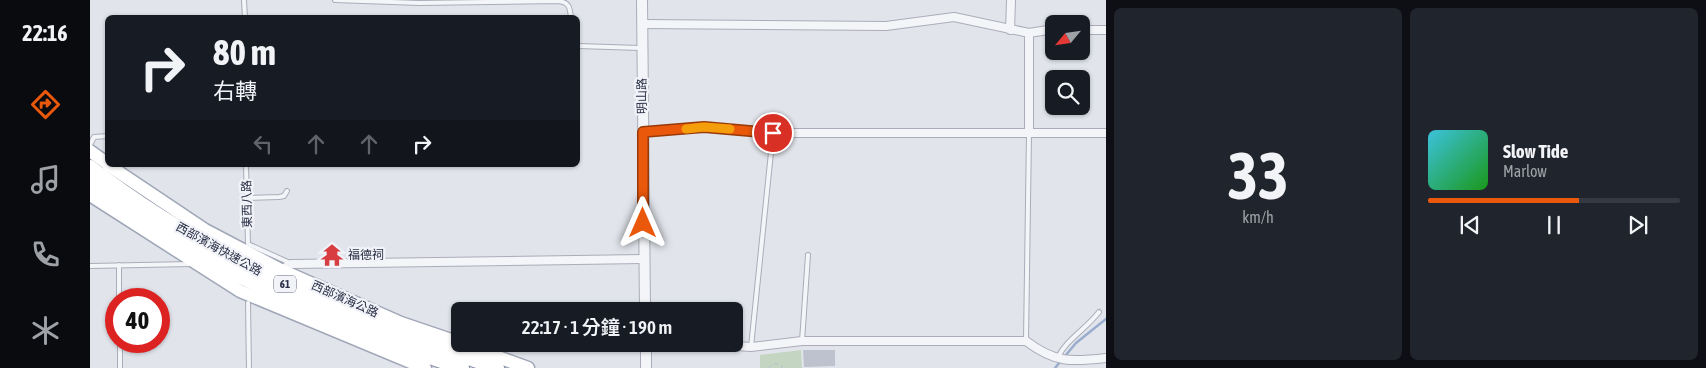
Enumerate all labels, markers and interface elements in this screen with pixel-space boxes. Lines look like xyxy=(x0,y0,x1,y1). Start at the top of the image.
north arrow xyxy=(1045,15,1090,60)
map controls xyxy=(1045,15,1090,115)
text: 22:16 xyxy=(22,20,68,46)
text: 80 m xyxy=(213,32,276,72)
icon: right xyxy=(130,35,195,100)
button: search xyxy=(1045,70,1090,115)
text: 右轉 xyxy=(213,78,257,104)
street label: 明山路 xyxy=(635,78,649,114)
icon: directions xyxy=(28,87,63,122)
pin xyxy=(752,112,794,154)
icon: arrive xyxy=(759,119,787,147)
icon: left xyxy=(249,130,277,158)
icon: ahead xyxy=(302,130,330,158)
icon: ahead xyxy=(355,130,383,158)
icon: right xyxy=(408,130,436,158)
text: 33 xyxy=(1227,138,1289,213)
text: Slow Tide xyxy=(1503,140,1568,162)
icon: music xyxy=(28,162,63,197)
text: Marlow xyxy=(1503,162,1547,180)
street label: 東西八路 xyxy=(240,180,254,228)
position arrow xyxy=(616,196,668,248)
text: km/h xyxy=(1242,208,1274,226)
icon: previous xyxy=(1456,211,1484,239)
icon: pause xyxy=(1540,211,1568,239)
icon: next xyxy=(1624,211,1652,239)
street label: 西部濱海快速公路 xyxy=(174,220,264,278)
icon: phone xyxy=(28,237,63,272)
temple icon: 福德祠 xyxy=(319,242,345,268)
place label: 福德祠 xyxy=(348,248,384,262)
road number: 61 xyxy=(274,276,296,292)
street label: 西部濱海公路 xyxy=(309,278,381,320)
speed limit sign: 40 xyxy=(105,288,170,353)
icon: climate xyxy=(28,313,63,348)
text: 22:17 · 1 分鐘 · 190 m xyxy=(522,316,672,338)

